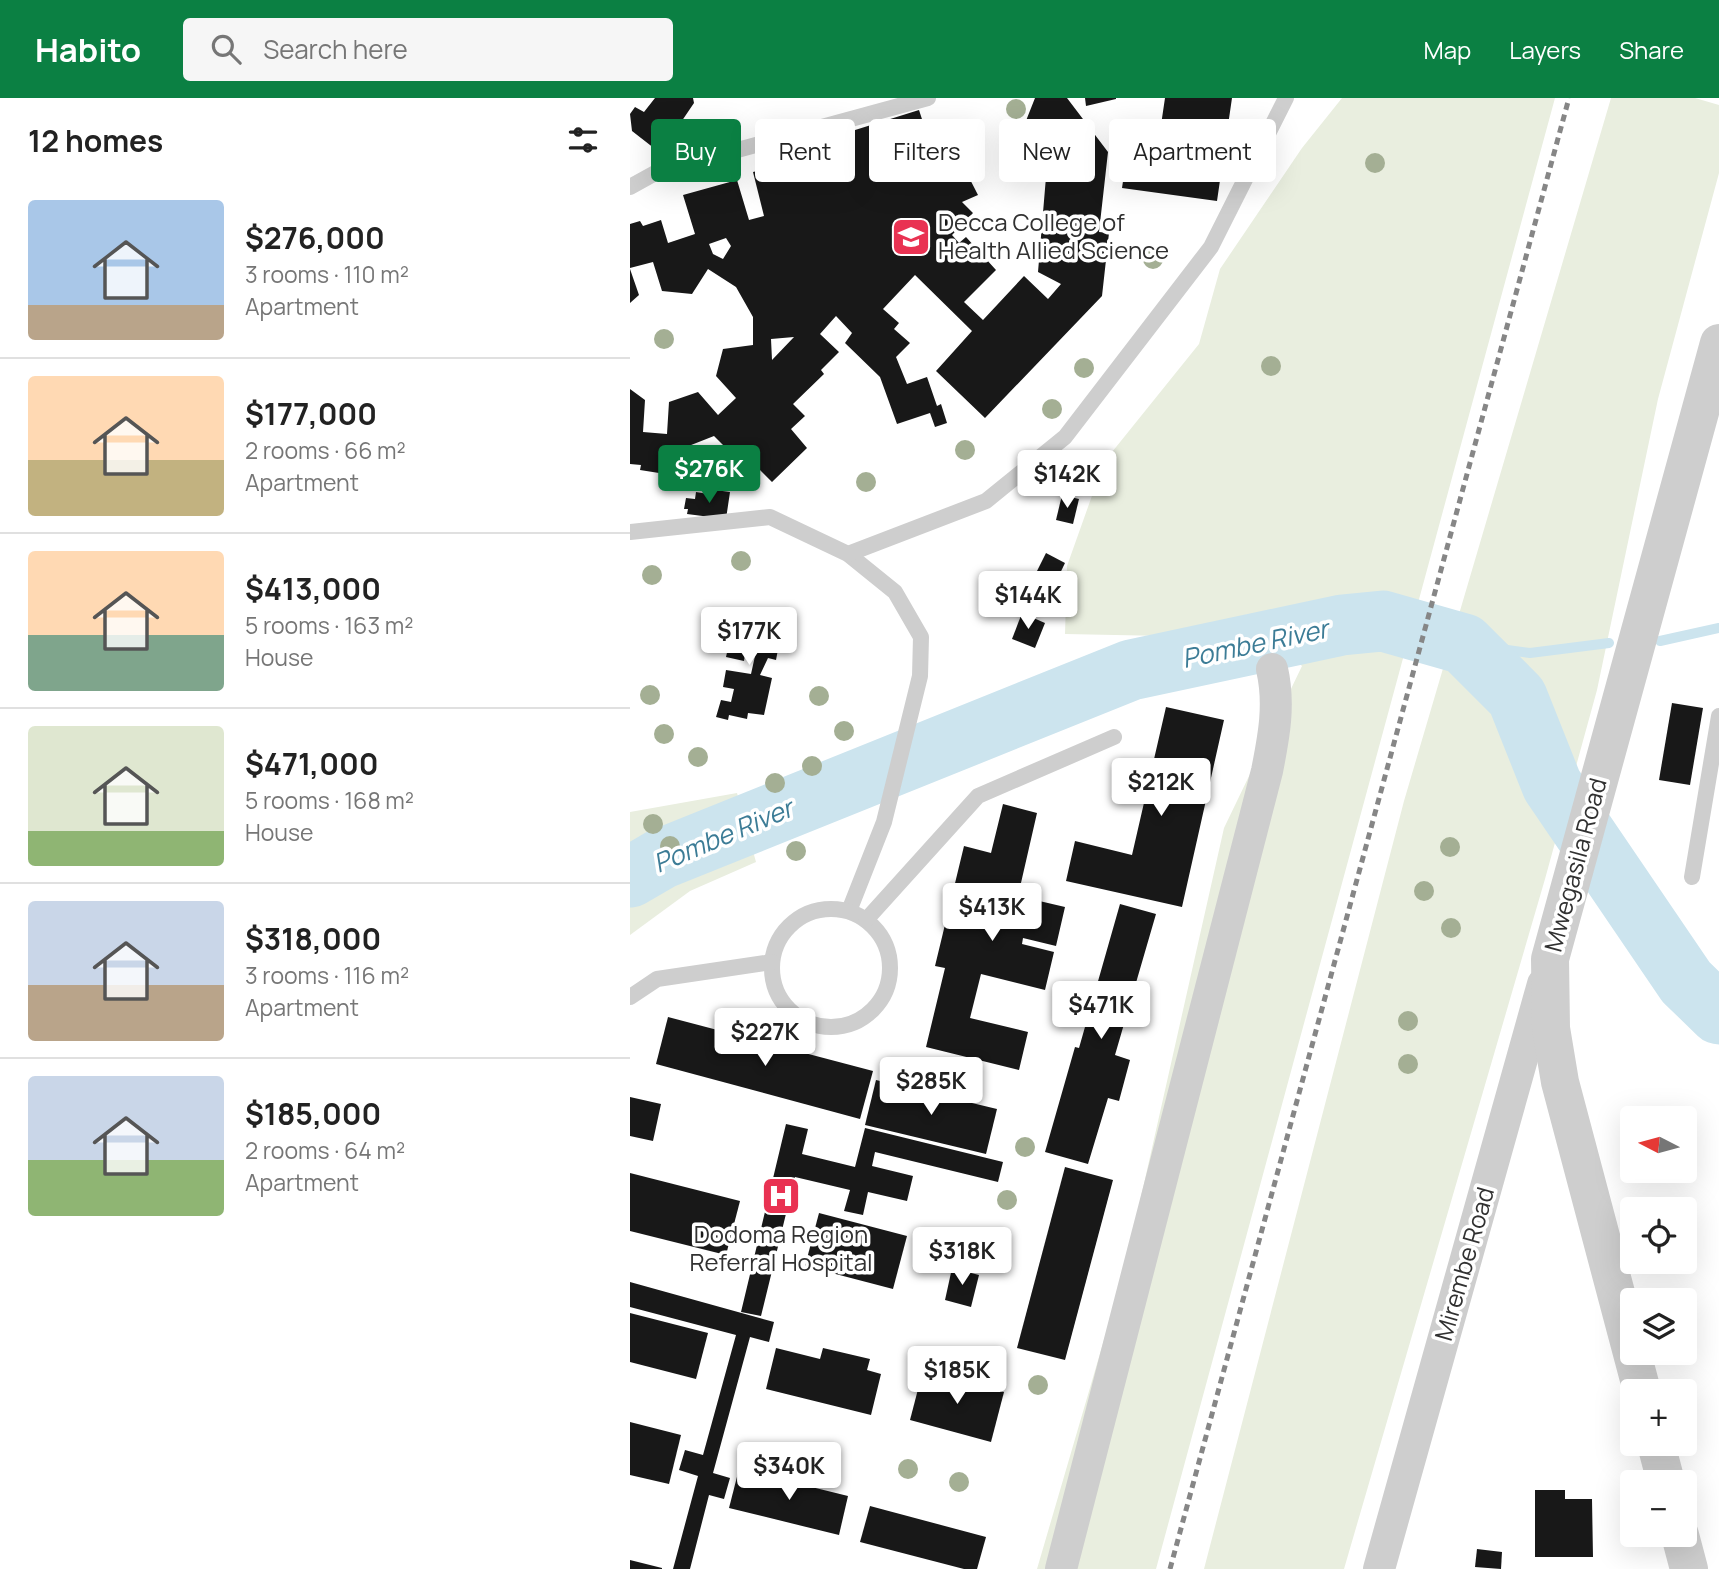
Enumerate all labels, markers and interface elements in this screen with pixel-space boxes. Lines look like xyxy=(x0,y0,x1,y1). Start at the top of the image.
search box xyxy=(183,18,673,81)
text: Habito xyxy=(35,27,141,72)
icon: search xyxy=(207,30,245,68)
text: Search here xyxy=(263,31,408,67)
text: Map xyxy=(1424,33,1471,66)
text: Layers xyxy=(1509,33,1581,66)
text: Share xyxy=(1619,33,1684,66)
chip: Buy xyxy=(651,119,741,182)
chip: Rent xyxy=(755,119,855,182)
chip: Filters xyxy=(869,119,985,182)
chip: New xyxy=(999,119,1095,182)
chip: Apartment xyxy=(1109,119,1276,182)
text: 12 homes xyxy=(28,120,163,161)
icon: filters xyxy=(564,121,602,159)
place label: Decca College of Health Allied Science xyxy=(938,205,1169,266)
school or university icon: Decca College of Health Allied Science xyxy=(890,216,932,258)
text: $276,000 xyxy=(245,217,385,258)
icon: home xyxy=(84,228,168,312)
text: 3 rooms · 110 m² xyxy=(245,258,409,290)
text: Apartment xyxy=(245,290,359,322)
text: $177,000 xyxy=(245,393,377,434)
icon: home xyxy=(84,404,168,488)
text: 2 rooms · 66 m² xyxy=(245,434,406,466)
pin: $276K xyxy=(660,446,758,505)
pin: $142K xyxy=(1018,450,1116,510)
text: $276K xyxy=(674,452,744,484)
text: $142K xyxy=(1033,457,1101,489)
text: Apartment xyxy=(245,466,359,498)
text: $413,000 xyxy=(245,568,381,609)
pin: $144K xyxy=(979,572,1077,631)
text: $144K xyxy=(994,578,1062,610)
icon: home xyxy=(84,579,168,663)
pin: $177K xyxy=(700,608,798,667)
text: 5 rooms · 163 m² xyxy=(245,609,413,641)
water label: Pombe River xyxy=(1178,609,1335,676)
text: $177K xyxy=(717,614,781,646)
text: House xyxy=(245,641,314,673)
text: $471,000 xyxy=(245,743,378,784)
icon: home xyxy=(84,754,168,838)
pin: $212K xyxy=(1112,758,1210,818)
text: $212K xyxy=(1128,765,1194,797)
street label: Mwegasila Road xyxy=(1536,774,1614,955)
text: 5 rooms · 168 m² xyxy=(245,784,414,816)
water label: Pombe River xyxy=(647,788,801,881)
text: House xyxy=(245,816,314,848)
pin: $413K xyxy=(943,884,1041,943)
text: $413K xyxy=(959,890,1025,922)
text: $318,000 xyxy=(245,918,381,959)
icon: home xyxy=(84,929,168,1013)
text: 3 rooms · 116 m² xyxy=(245,959,409,991)
pin: $471K xyxy=(1052,982,1150,1041)
text: $471K xyxy=(1068,988,1134,1020)
text: Apartment xyxy=(245,991,359,1023)
pin: $227K xyxy=(716,1009,814,1068)
text: $227K xyxy=(731,1015,800,1047)
pin: $285K xyxy=(882,1058,980,1117)
text: $285K xyxy=(896,1064,966,1096)
text: $185,000 xyxy=(245,1093,381,1134)
icon: home xyxy=(84,1104,168,1188)
north arrow xyxy=(1620,1106,1698,1183)
map controls xyxy=(1620,1106,1697,1547)
text: 2 rooms · 64 m² xyxy=(245,1134,405,1166)
text: Apartment xyxy=(245,1166,359,1198)
hospital icon: Dodoma Region Referral Hospital xyxy=(760,1175,802,1217)
street label: Mirembe Road xyxy=(1426,1183,1501,1344)
button: locate xyxy=(1620,1197,1697,1274)
place label: Dodoma Region Referral Hospital xyxy=(689,1217,873,1278)
pin: $318K xyxy=(913,1228,1011,1287)
text: $318K xyxy=(929,1234,995,1266)
button: layers xyxy=(1620,1288,1697,1365)
pin: $185K xyxy=(908,1346,1006,1406)
text: $185K xyxy=(924,1353,990,1385)
button: + xyxy=(1620,1379,1697,1456)
pin: $340K xyxy=(740,1442,838,1502)
text: $340K xyxy=(753,1449,825,1481)
button: − xyxy=(1620,1470,1697,1547)

